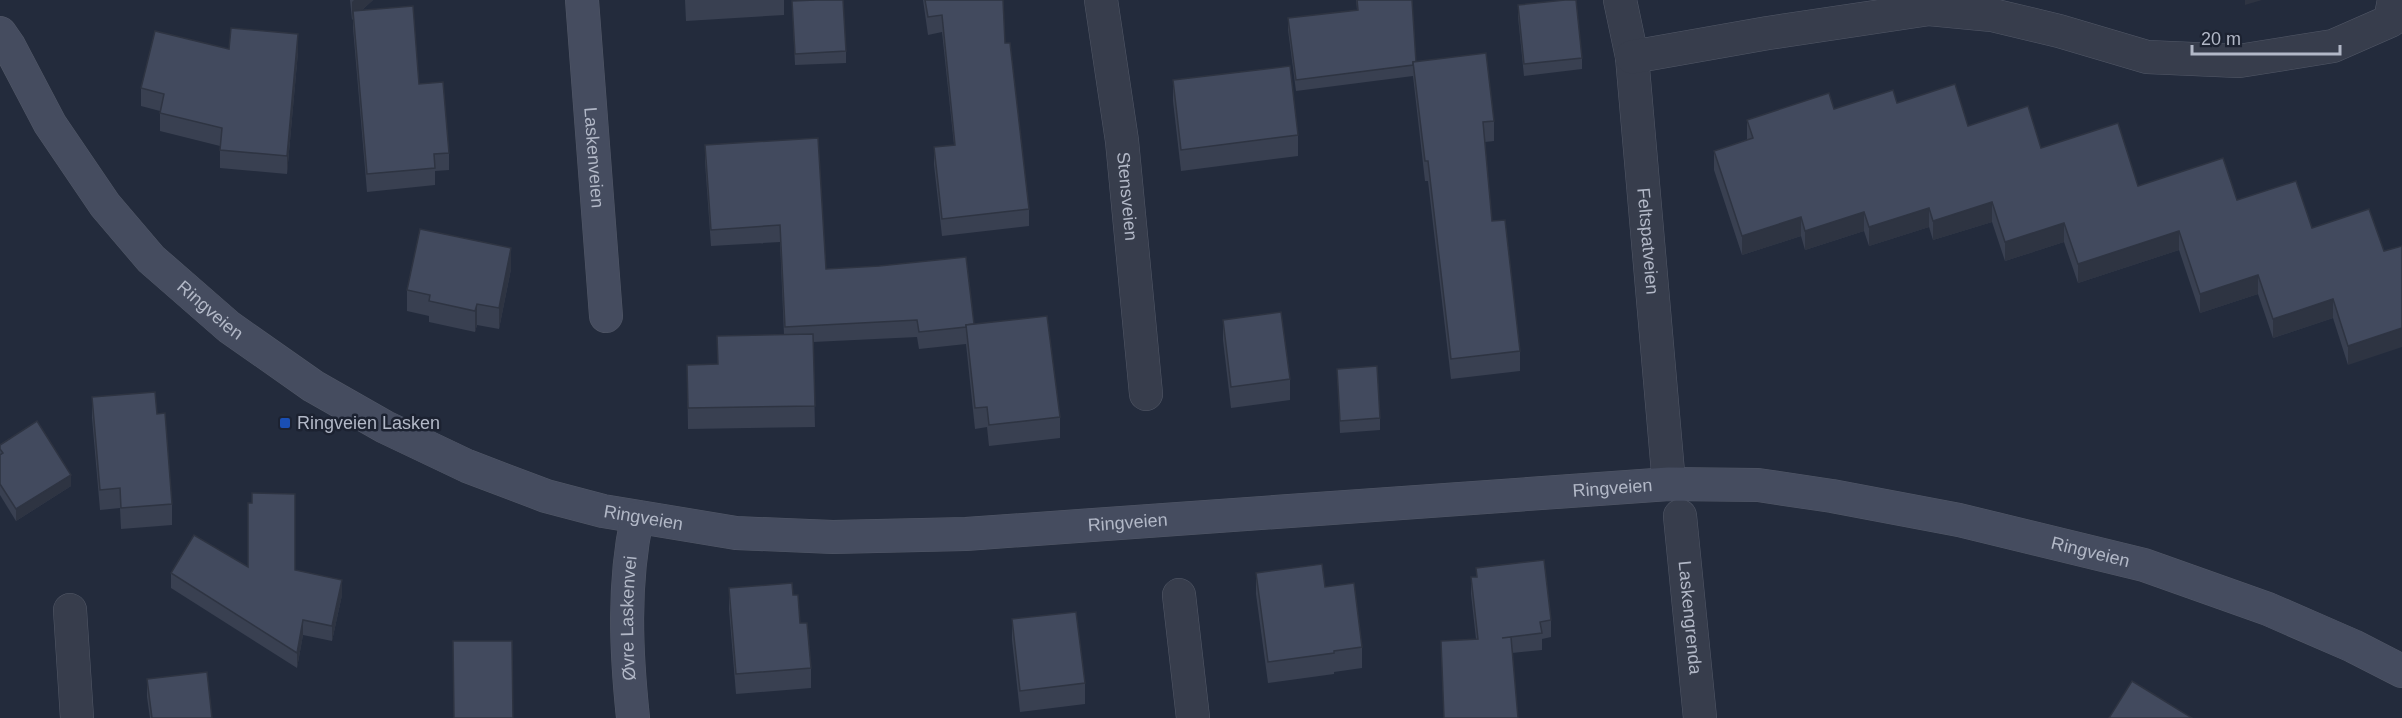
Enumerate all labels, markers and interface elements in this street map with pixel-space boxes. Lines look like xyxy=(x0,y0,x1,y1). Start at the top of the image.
scale bar xyxy=(2192,18,2340,56)
text: 20 m xyxy=(2201,29,2241,49)
street label: Laskenveien xyxy=(580,106,608,209)
street label: Stensveien xyxy=(1113,151,1141,241)
street label: Feltspatveien xyxy=(1633,187,1663,295)
street label: Ringveien xyxy=(173,277,247,344)
place label: Ringveien Lasken xyxy=(297,413,440,433)
marker: Ringveien Lasken xyxy=(278,416,292,430)
street label: Ringveien xyxy=(1572,475,1653,501)
street label: Ringveien xyxy=(602,501,685,534)
street label: Ringveien xyxy=(1087,510,1168,535)
street label: Ringveien xyxy=(2049,533,2132,571)
street label: Øvre Laskenvei xyxy=(617,555,641,681)
street label: Laskengrenda xyxy=(1674,560,1706,676)

